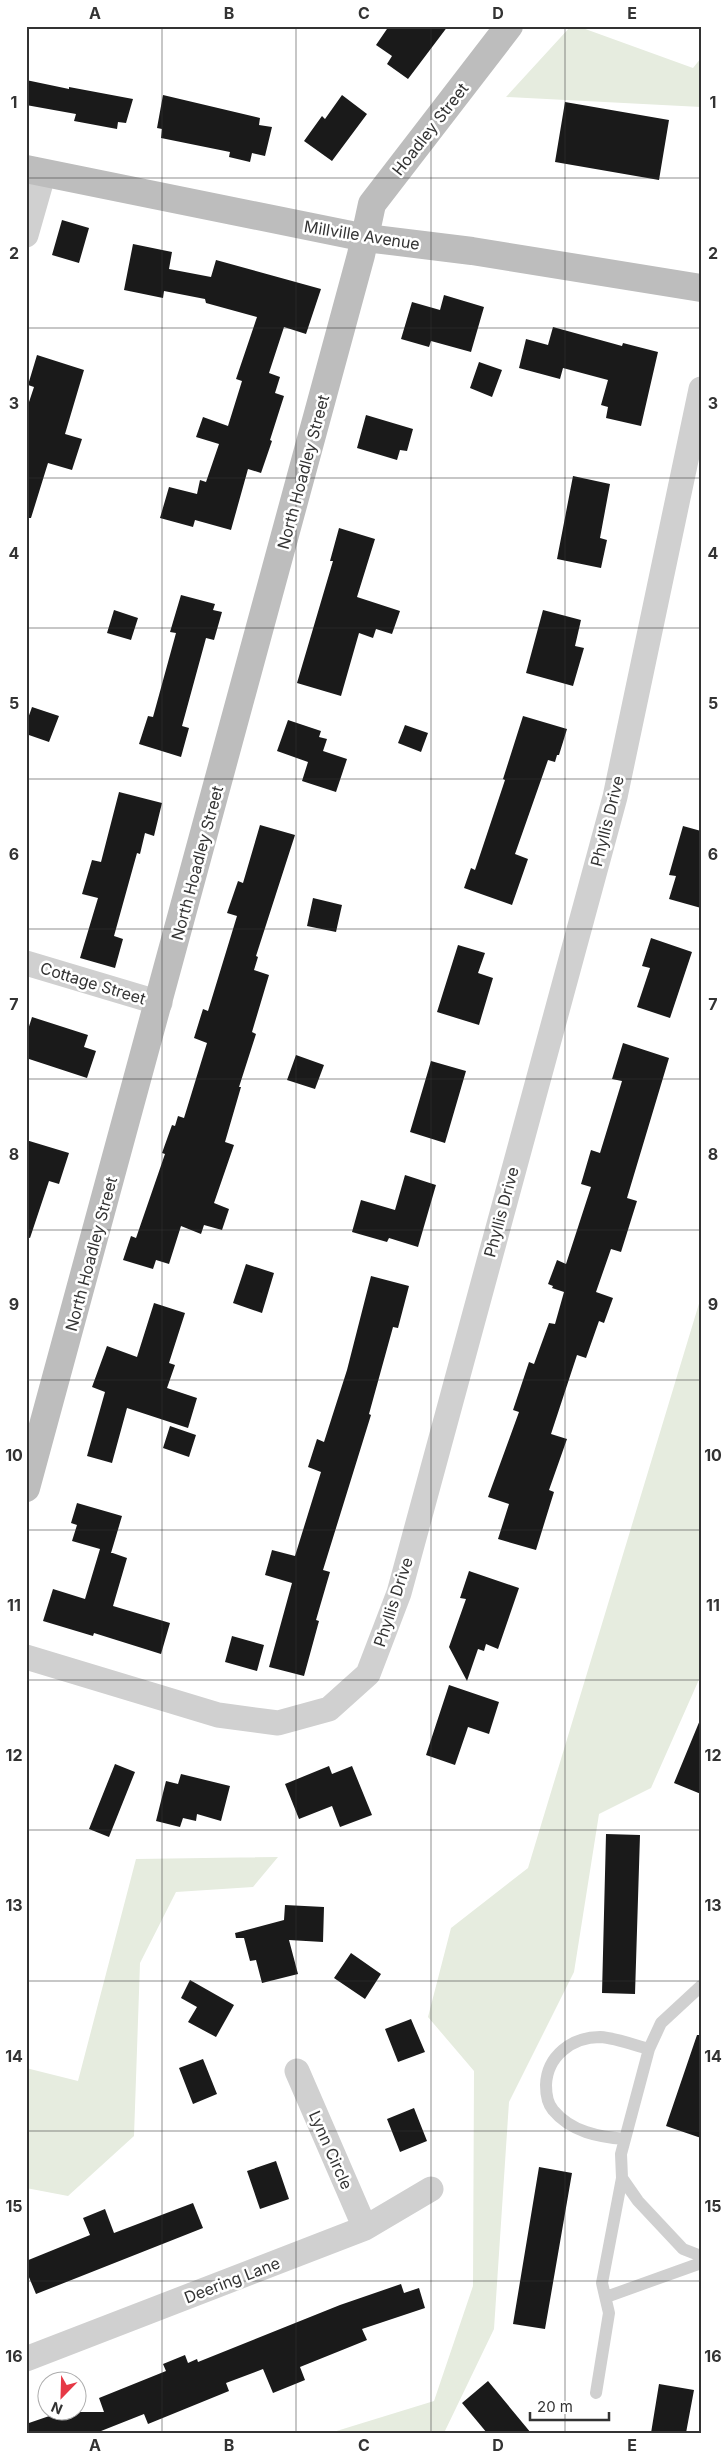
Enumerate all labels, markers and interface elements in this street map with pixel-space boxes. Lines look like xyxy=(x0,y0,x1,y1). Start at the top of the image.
text: A xyxy=(89,3,101,23)
text: B xyxy=(224,3,234,23)
text: C xyxy=(358,3,370,23)
text: D xyxy=(492,3,504,23)
text: E xyxy=(627,3,637,23)
street label: Hoadley Street xyxy=(388,79,472,179)
text: 1 xyxy=(11,92,17,112)
text: 1 xyxy=(710,92,716,112)
street label: Millville Avenue xyxy=(303,216,421,254)
text: 2 xyxy=(9,243,19,263)
text: 2 xyxy=(708,243,718,263)
text: 3 xyxy=(9,393,19,413)
street label: North Hoadley Street xyxy=(273,393,333,551)
text: 3 xyxy=(708,393,718,413)
text: 4 xyxy=(9,543,20,563)
text: 4 xyxy=(708,543,719,563)
text: 5 xyxy=(9,693,19,713)
text: 5 xyxy=(708,693,718,713)
street label: Phyllis Drive xyxy=(586,774,628,868)
street label: North Hoadley Street xyxy=(167,784,227,942)
text: 6 xyxy=(9,844,19,864)
text: 6 xyxy=(708,844,718,864)
street label: Cottage Street xyxy=(38,957,148,1009)
text: 7 xyxy=(9,994,19,1014)
text: 7 xyxy=(708,994,718,1014)
text: 8 xyxy=(9,1144,19,1164)
text: 8 xyxy=(708,1144,718,1164)
street label: Phyllis Drive xyxy=(479,1165,523,1259)
street label: North Hoadley Street xyxy=(61,1175,121,1333)
text: 9 xyxy=(9,1294,19,1314)
text: 9 xyxy=(708,1294,718,1314)
text: 10 xyxy=(5,1445,23,1465)
text: 10 xyxy=(704,1445,722,1465)
street label: Phyllis Drive xyxy=(369,1555,417,1649)
text: 11 xyxy=(7,1595,21,1615)
text: 11 xyxy=(706,1595,720,1615)
text: 12 xyxy=(6,1745,22,1765)
text: 12 xyxy=(705,1745,721,1765)
text: 13 xyxy=(5,1895,23,1915)
text: 13 xyxy=(704,1895,722,1915)
text: 14 xyxy=(5,2046,23,2066)
text: 14 xyxy=(704,2046,722,2066)
street label: Lynn Circle xyxy=(305,2108,357,2192)
text: 15 xyxy=(5,2196,23,2216)
text: 15 xyxy=(704,2196,722,2216)
street label: Deering Lane xyxy=(181,2253,283,2307)
text: 16 xyxy=(5,2346,23,2366)
text: 16 xyxy=(704,2346,722,2366)
north arrow xyxy=(38,2372,88,2422)
scale bar xyxy=(530,2389,608,2421)
text: 20 m xyxy=(537,2397,573,2416)
text: N xyxy=(48,2399,65,2418)
text: A xyxy=(89,2435,101,2455)
text: B xyxy=(224,2435,234,2455)
text: C xyxy=(358,2435,370,2455)
text: D xyxy=(492,2435,504,2455)
text: E xyxy=(627,2435,637,2455)

